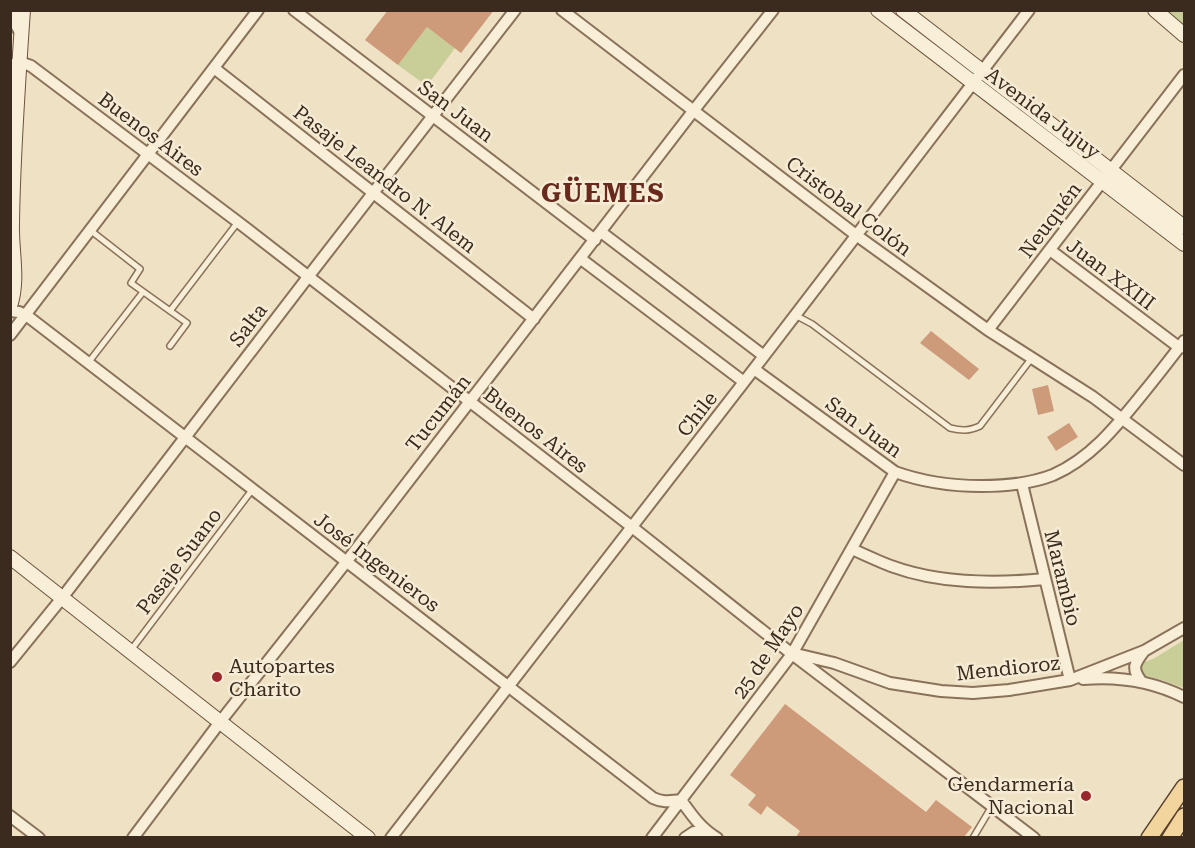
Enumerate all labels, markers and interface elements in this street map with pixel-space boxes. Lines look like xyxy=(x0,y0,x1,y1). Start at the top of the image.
street label: Avenida Jujuy xyxy=(981,62,1105,164)
street label: San Juan xyxy=(413,75,499,147)
street label: Buenos Aires xyxy=(94,87,208,181)
street label: Pasaje Leandro N. Alem xyxy=(289,100,481,258)
street label: Cristobal Colón xyxy=(781,151,917,261)
district label: GÜEMES xyxy=(541,176,665,208)
street label: Neuquén xyxy=(1014,177,1086,262)
street label: Juan XXIII xyxy=(1062,233,1160,315)
street label: Salta xyxy=(224,299,272,351)
street label: Tucumán xyxy=(400,370,476,456)
street label: Buenos Aires xyxy=(479,382,593,478)
street label: Chile xyxy=(672,387,722,441)
street label: San Juan xyxy=(821,391,907,463)
street label: Pasaje Suano xyxy=(131,503,227,619)
street label: José Ingenieros xyxy=(309,507,445,617)
street label: Marambio xyxy=(1039,528,1087,628)
street label: 25 de Mayo xyxy=(728,599,808,703)
street label: Mendioroz xyxy=(955,651,1061,685)
place label: Autopartes Charito xyxy=(229,654,335,701)
marker: Autopartes Charito xyxy=(210,670,224,684)
place label: Gendarmería Nacional xyxy=(948,772,1074,819)
marker: Gendarmería Nacional xyxy=(1079,789,1093,803)

